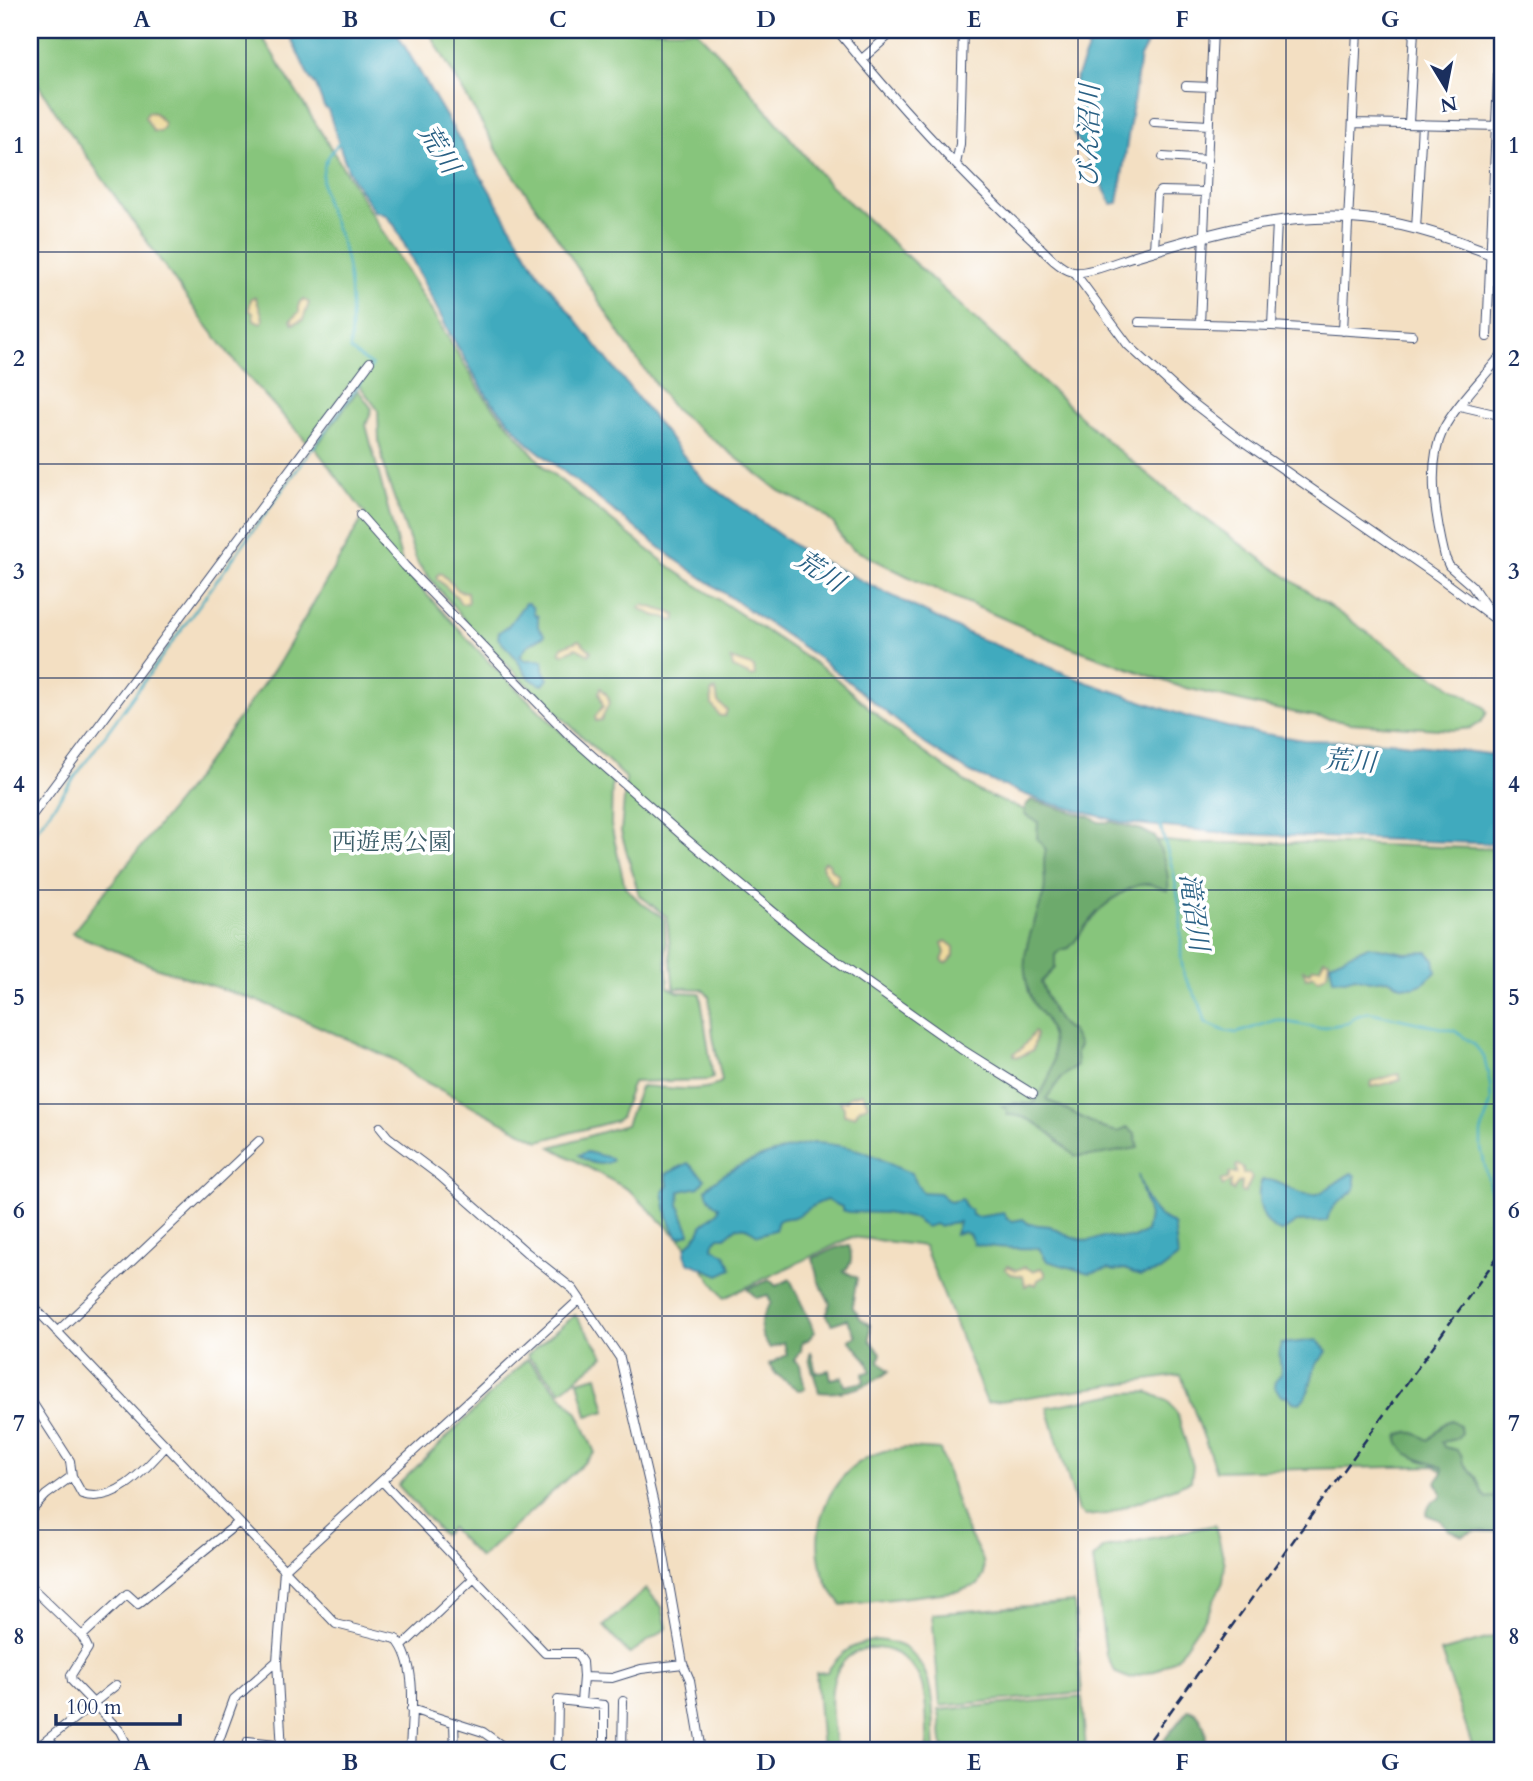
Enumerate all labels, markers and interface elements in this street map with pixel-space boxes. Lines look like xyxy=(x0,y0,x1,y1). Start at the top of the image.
text: A xyxy=(133,4,151,35)
text: B xyxy=(342,4,358,35)
text: C xyxy=(549,4,567,35)
text: D xyxy=(756,4,776,35)
text: E xyxy=(967,4,981,35)
text: F xyxy=(1175,4,1189,35)
text: G xyxy=(1381,4,1400,35)
north arrow xyxy=(1410,52,1480,122)
water label: びん沼川 xyxy=(1071,81,1107,188)
text: N xyxy=(1438,90,1459,118)
water label: 荒川 xyxy=(410,118,469,183)
text: 1 xyxy=(13,130,25,161)
text: 1 xyxy=(1508,130,1520,161)
text: 2 xyxy=(13,343,25,374)
text: 2 xyxy=(1508,343,1520,374)
water label: 荒川 xyxy=(789,542,854,602)
text: 3 xyxy=(13,556,25,587)
text: 3 xyxy=(1508,556,1520,587)
water label: 荒川 xyxy=(1323,742,1380,780)
text: 4 xyxy=(13,769,25,800)
text: 4 xyxy=(1508,769,1520,800)
park label: 西遊馬公園 xyxy=(332,826,452,859)
water label: 滝沼川 xyxy=(1171,871,1217,956)
text: 5 xyxy=(13,982,25,1013)
text: 5 xyxy=(1508,982,1520,1013)
text: 6 xyxy=(13,1195,25,1226)
text: 6 xyxy=(1508,1195,1520,1226)
text: 7 xyxy=(13,1408,25,1439)
text: 7 xyxy=(1508,1408,1520,1439)
text: 8 xyxy=(13,1621,25,1652)
text: 8 xyxy=(1508,1621,1520,1652)
scale bar xyxy=(56,1683,180,1727)
text: 100 m xyxy=(66,1693,122,1722)
text: A xyxy=(133,1747,151,1778)
text: B xyxy=(342,1747,358,1778)
text: C xyxy=(549,1747,567,1778)
text: D xyxy=(756,1747,776,1778)
text: E xyxy=(967,1747,981,1778)
text: F xyxy=(1175,1747,1189,1778)
text: G xyxy=(1381,1747,1400,1778)

